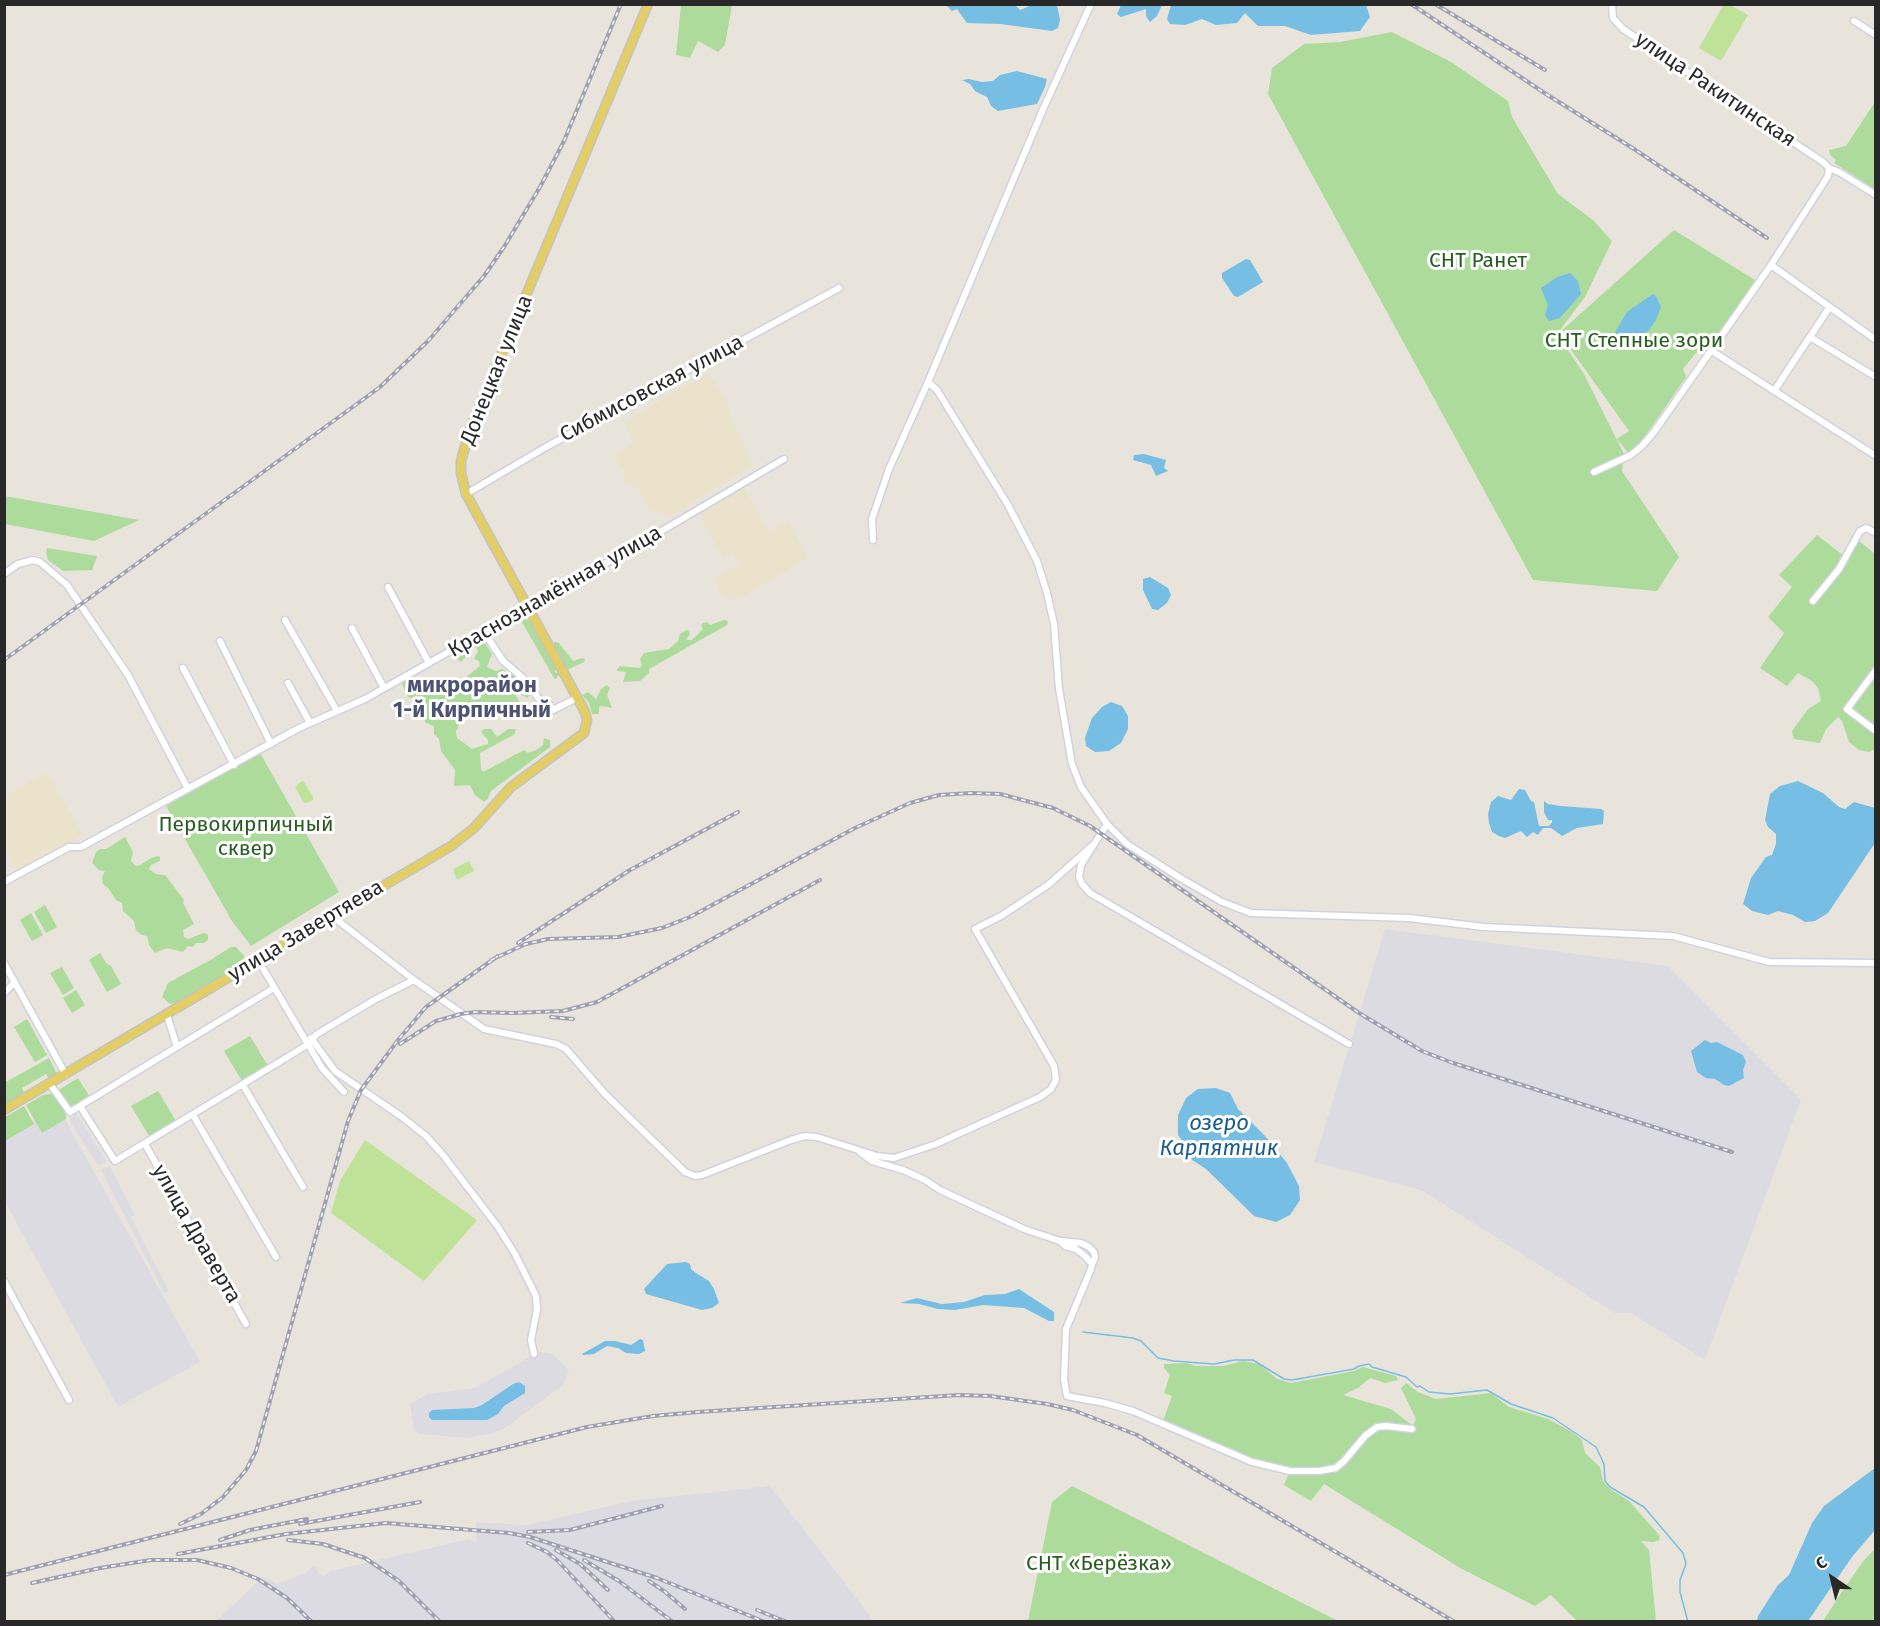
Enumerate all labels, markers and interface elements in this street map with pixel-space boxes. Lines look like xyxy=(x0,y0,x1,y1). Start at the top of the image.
street label: улица Ракитинская xyxy=(1630,27,1800,153)
park label: СНТ Ранет xyxy=(1429,248,1527,274)
street label: Донецкая улица xyxy=(456,292,538,448)
park label: СНТ Степные зори xyxy=(1545,328,1723,354)
street label: Сибмисовская улица xyxy=(556,330,748,448)
street label: Краснознамённая улица xyxy=(444,521,666,663)
district label: микрорайон 1-й Кирпичный xyxy=(393,673,551,724)
park label: Первокирпичный сквер xyxy=(158,812,334,862)
street label: улица Завертяева xyxy=(224,875,388,987)
water label: озеро Карпятник xyxy=(1160,1111,1278,1162)
street label: улица Драверта xyxy=(146,1160,246,1308)
north arrow xyxy=(1802,1548,1862,1608)
park label: СНТ «Берёзка» xyxy=(1026,1551,1172,1577)
text: С xyxy=(1812,1552,1831,1573)

